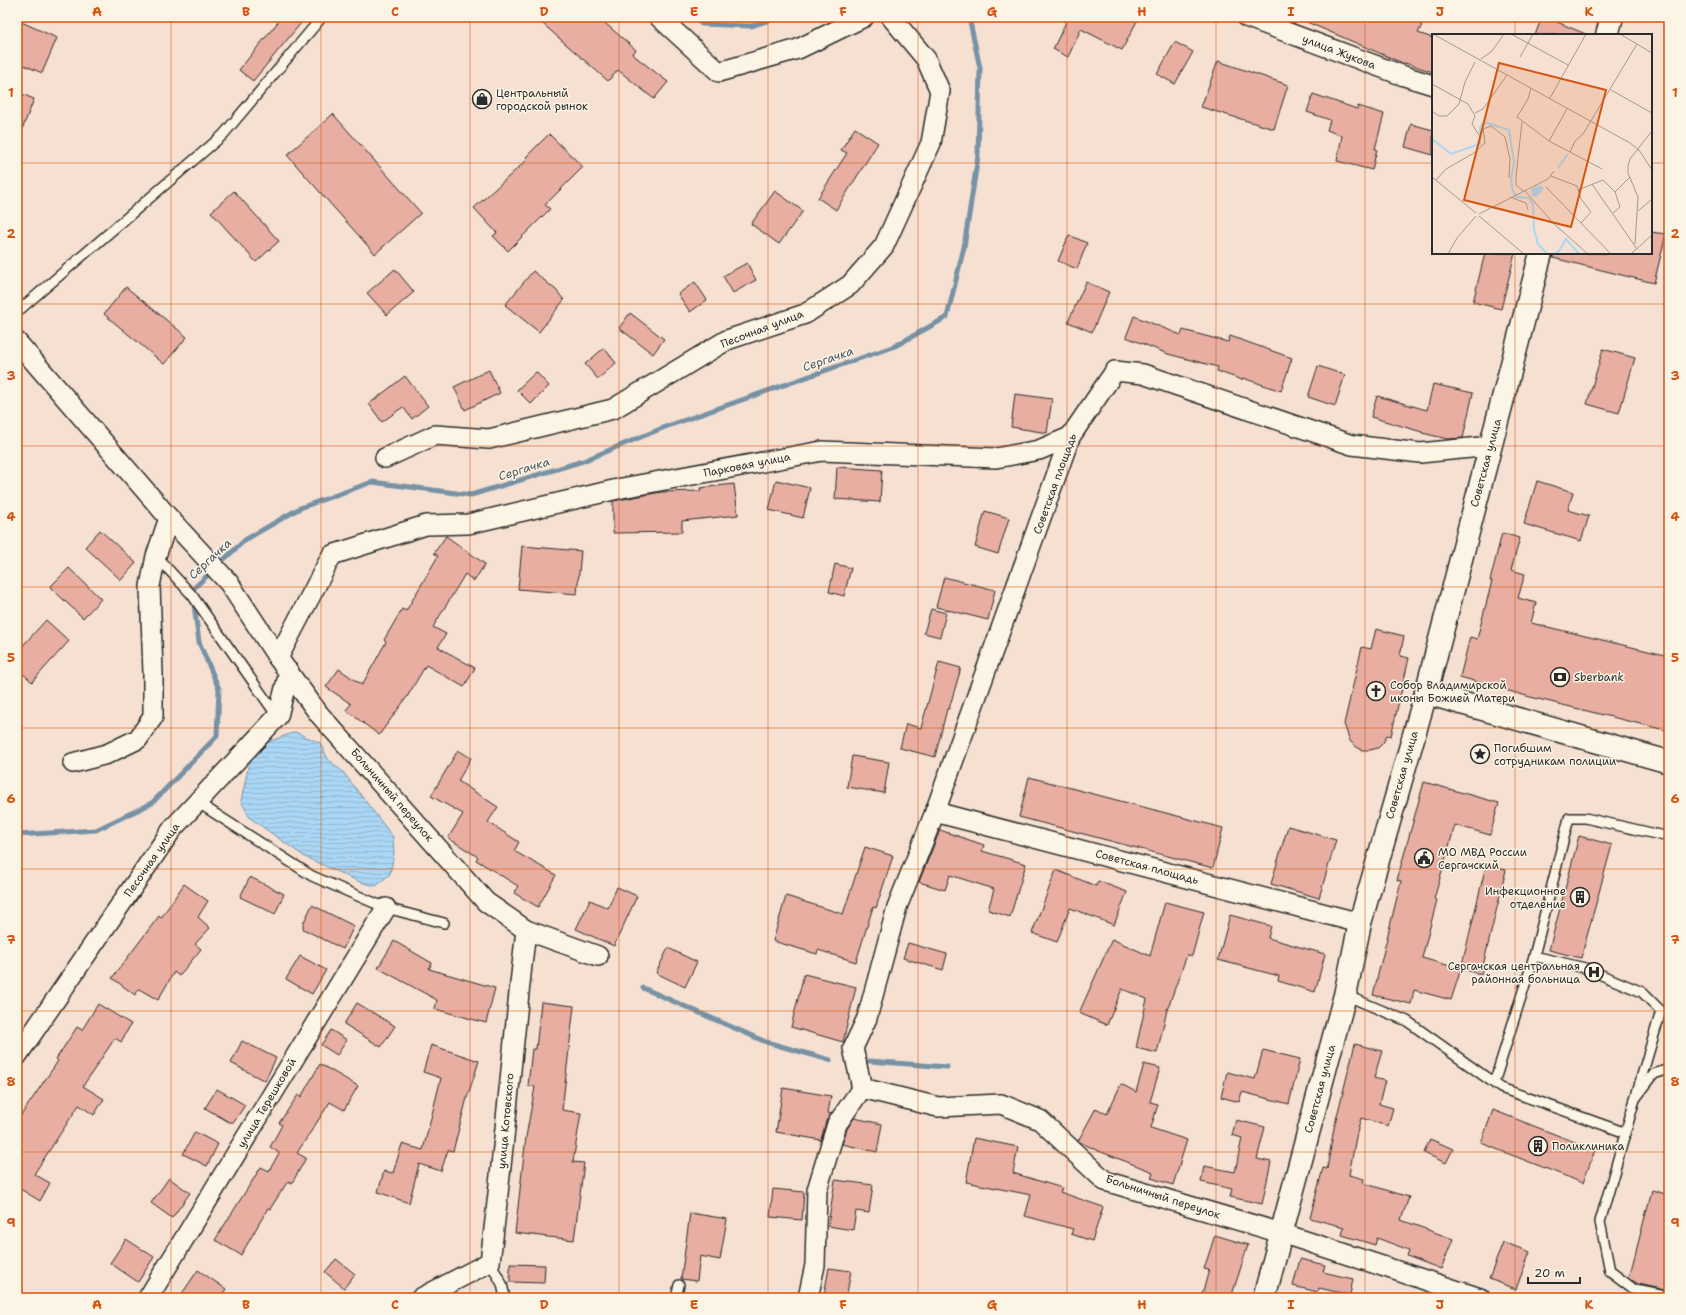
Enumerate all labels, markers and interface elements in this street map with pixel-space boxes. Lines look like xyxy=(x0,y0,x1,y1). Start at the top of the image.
text: A xyxy=(92,3,102,20)
text: B xyxy=(242,3,250,20)
text: C xyxy=(391,3,399,20)
text: D xyxy=(539,3,549,20)
text: E xyxy=(690,3,699,20)
text: F xyxy=(839,3,847,20)
text: G xyxy=(987,3,998,20)
text: H xyxy=(1137,3,1147,20)
text: I xyxy=(1287,3,1295,20)
text: J xyxy=(1436,3,1444,20)
text: K xyxy=(1585,3,1594,20)
street label: улица Жукова xyxy=(1300,31,1378,73)
inset map xyxy=(1432,34,1652,254)
text: 1 xyxy=(8,84,14,101)
text: 1 xyxy=(1672,84,1678,101)
place label: Центральный городской рынок xyxy=(496,86,588,114)
shop icon: Центральный городской рынок xyxy=(471,88,493,110)
text: 2 xyxy=(6,225,16,242)
text: 2 xyxy=(1670,225,1680,242)
street label: Песочная улица xyxy=(719,306,806,352)
water label: Сергачка xyxy=(800,343,856,375)
text: 3 xyxy=(6,367,16,384)
text: 3 xyxy=(1670,367,1680,384)
street label: Советская улица xyxy=(1467,417,1505,509)
street label: Советская площадь xyxy=(1030,431,1080,536)
street label: Парковая улица xyxy=(702,449,792,481)
water label: Сергачка xyxy=(496,454,552,484)
text: 4 xyxy=(6,508,16,525)
text: 4 xyxy=(1670,508,1680,525)
water label: Сергачка xyxy=(185,535,235,583)
text: 5 xyxy=(7,649,15,666)
text: 5 xyxy=(1671,649,1679,666)
bank icon: Sberbank xyxy=(1549,666,1571,688)
place label: Sberbank xyxy=(1574,670,1624,685)
place label: Собор Владимирской иконы Божией Матери xyxy=(1390,678,1515,706)
church icon: Собор Владимирской иконы Божией Матери xyxy=(1365,680,1387,702)
street label: Советская улица xyxy=(1382,729,1422,821)
place label: Погибшим сотрудникам полиции xyxy=(1494,741,1616,769)
place icon: Погибшим сотрудникам полиции xyxy=(1469,743,1491,765)
street label: Больничный переулок xyxy=(347,745,437,845)
text: 6 xyxy=(6,790,16,807)
text: 6 xyxy=(1670,790,1680,807)
street label: Песочная улица xyxy=(121,820,183,900)
place label: МО МВД России Сергачский xyxy=(1438,845,1527,873)
street label: Советская площадь xyxy=(1094,846,1201,888)
public building icon: МО МВД России Сергачский xyxy=(1413,847,1435,869)
place label: Инфекционное отделение xyxy=(1485,884,1566,912)
building icon: Инфекционное отделение xyxy=(1569,886,1591,908)
text: 7 xyxy=(6,931,16,948)
text: 7 xyxy=(1670,931,1680,948)
place label: Сергачская центральная районная больница xyxy=(1448,959,1580,987)
hospital icon: Сергачская центральная районная больница xyxy=(1583,961,1605,983)
street label: Советская улица xyxy=(1301,1043,1339,1135)
street label: улица Терешковой xyxy=(234,1055,300,1151)
street label: улица Котовского xyxy=(494,1072,518,1170)
text: 8 xyxy=(6,1073,16,1090)
text: 8 xyxy=(1670,1073,1680,1090)
building icon: Поликлиника xyxy=(1527,1135,1549,1157)
place label: Поликлиника xyxy=(1552,1139,1625,1154)
street label: Больничный переулок xyxy=(1104,1171,1222,1223)
text: 9 xyxy=(6,1214,16,1231)
text: 9 xyxy=(1670,1214,1680,1231)
scale bar xyxy=(1528,1259,1580,1285)
text: 20 m xyxy=(1534,1265,1565,1281)
text: A xyxy=(92,1296,102,1313)
text: B xyxy=(242,1296,250,1313)
text: C xyxy=(391,1296,399,1313)
text: D xyxy=(539,1296,549,1313)
text: E xyxy=(690,1296,699,1313)
text: F xyxy=(839,1296,847,1313)
text: G xyxy=(987,1296,998,1313)
text: H xyxy=(1137,1296,1147,1313)
text: I xyxy=(1287,1296,1295,1313)
text: J xyxy=(1436,1296,1444,1313)
text: K xyxy=(1585,1296,1594,1313)

